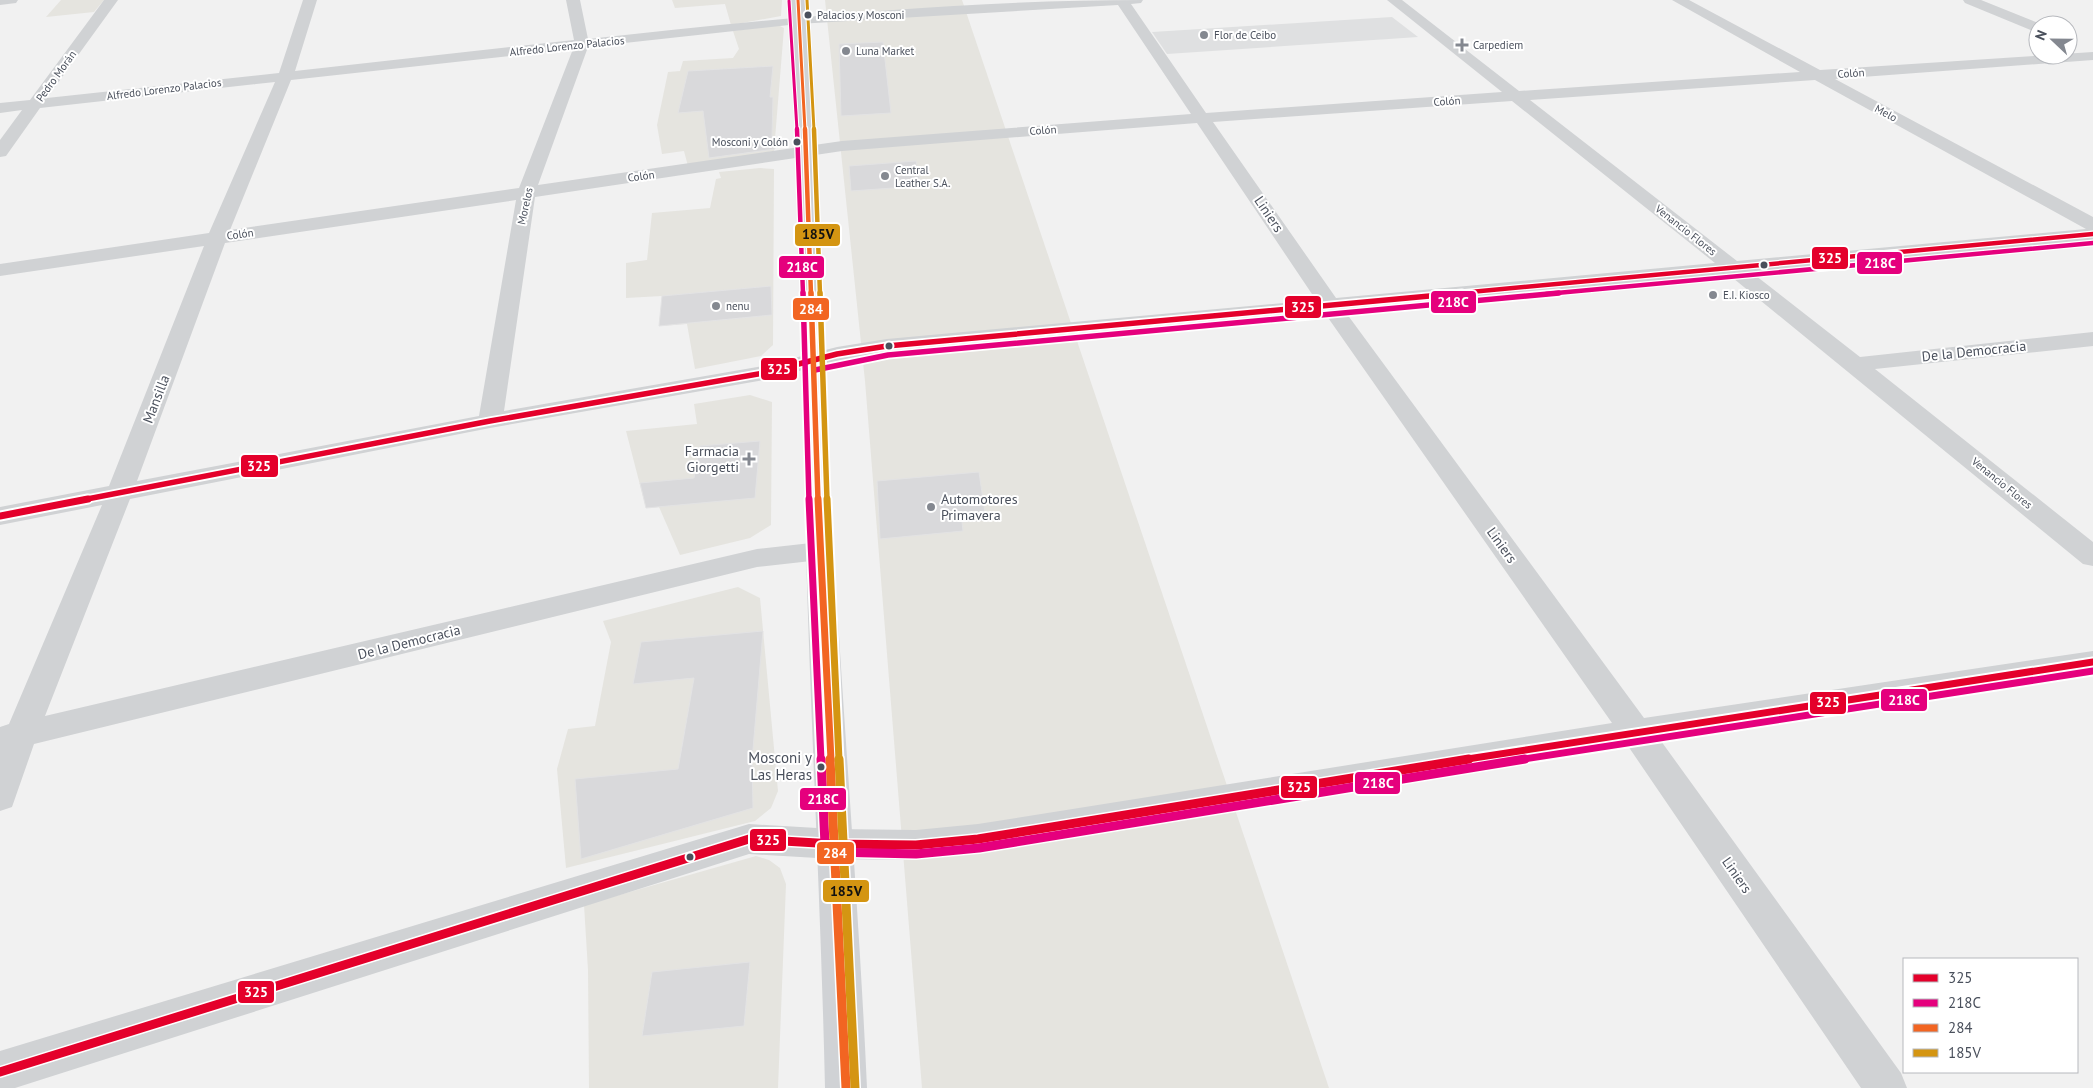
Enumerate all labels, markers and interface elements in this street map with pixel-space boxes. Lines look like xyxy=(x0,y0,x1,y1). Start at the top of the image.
place label: Palacios y Mosconi xyxy=(817,8,905,22)
marker: Palacios y Mosconi xyxy=(803,10,813,20)
north arrow xyxy=(2028,15,2078,65)
text: N xyxy=(2031,27,2051,43)
place label: Flor de Ceibo xyxy=(1214,28,1276,42)
marker: Flor de Ceibo xyxy=(1198,29,1210,41)
street label: Alfredo Lorenzo Palacios xyxy=(509,33,625,59)
marker: Carpediem xyxy=(1455,38,1469,52)
place label: Carpediem xyxy=(1473,38,1523,52)
place label: Luna Market xyxy=(856,44,914,58)
marker: Luna Market xyxy=(840,45,852,57)
street label: Pedro Morán xyxy=(33,48,79,104)
street label: Colón xyxy=(1837,65,1865,81)
street label: Alfredo Lorenzo Palacios xyxy=(106,75,222,103)
street label: Colón xyxy=(1433,93,1461,109)
street label: Melo xyxy=(1872,101,1900,125)
street label: Colón xyxy=(1029,122,1057,138)
place label: Mosconi y Colón xyxy=(712,135,788,149)
marker: Mosconi y Colón xyxy=(792,137,802,147)
place label: Central Leather S.A. xyxy=(895,163,950,190)
street label: Colón xyxy=(627,167,655,185)
marker: Central Leather S.A. xyxy=(879,170,891,182)
street label: Morelos xyxy=(514,186,536,226)
street label: Liniers xyxy=(1250,192,1288,236)
street label: Venancio Flores xyxy=(1652,201,1720,259)
line badge: 185V xyxy=(794,223,841,247)
street label: Colón xyxy=(226,225,254,243)
text: 185V xyxy=(802,225,835,243)
line badge: 325 xyxy=(1811,246,1849,270)
text: 325 xyxy=(1818,249,1842,267)
line badge: 218C xyxy=(1856,251,1903,275)
text: 218C xyxy=(1864,254,1896,272)
line badge: 218C xyxy=(778,255,825,279)
text: 218C xyxy=(786,258,818,276)
unlabelled marker xyxy=(1759,260,1769,270)
place label: E.I. Kiosco xyxy=(1723,288,1770,302)
marker: E.I. Kiosco xyxy=(1707,289,1719,301)
line badge: 218C xyxy=(1430,290,1477,314)
text: 218C xyxy=(1437,293,1469,311)
line badge: 325 xyxy=(1284,295,1322,319)
line badge: 284 xyxy=(792,297,830,321)
text: 325 xyxy=(1291,298,1315,316)
place label: nenu xyxy=(726,299,750,313)
marker: nenu xyxy=(710,300,722,312)
text: 284 xyxy=(799,300,823,318)
street label: De la Democracia xyxy=(1921,337,2027,365)
unlabelled marker xyxy=(884,341,894,351)
line badge: 325 xyxy=(760,357,798,381)
text: 325 xyxy=(767,360,791,378)
street label: Mansilla xyxy=(139,372,173,426)
place label: Farmacia Giorgetti xyxy=(685,442,739,476)
marker: Farmacia Giorgetti xyxy=(743,453,755,465)
line badge: 325 xyxy=(240,454,279,478)
street label: Venancio Flores xyxy=(1968,454,2036,512)
text: 325 xyxy=(247,457,271,475)
place label: Automotores Primavera xyxy=(941,490,1018,524)
marker: Automotores Primavera xyxy=(925,501,937,513)
street label: Liniers xyxy=(1483,523,1521,567)
street label: De la Democracia xyxy=(356,621,462,663)
line badge: 218C xyxy=(1880,688,1928,712)
line badge: 325 xyxy=(1809,691,1847,715)
text: 218C xyxy=(1888,691,1920,709)
text: 325 xyxy=(1816,693,1840,711)
place label: Mosconi y Las Heras xyxy=(748,748,812,784)
marker: Mosconi y Las Heras xyxy=(816,762,826,772)
line badge: 218C xyxy=(1354,771,1401,795)
text: 218C xyxy=(1362,774,1394,792)
line badge: 325 xyxy=(1280,775,1318,799)
text: 325 xyxy=(1287,778,1311,796)
line badge: 218C xyxy=(799,787,847,811)
text: 218C xyxy=(807,790,839,808)
line badge: 325 xyxy=(749,828,787,852)
text: 325 xyxy=(756,831,780,849)
line badge: 284 xyxy=(816,841,855,865)
text: 284 xyxy=(823,844,847,862)
unlabelled marker xyxy=(685,852,695,862)
street label: Liniers xyxy=(1718,853,1756,897)
line badge: 185V xyxy=(822,879,870,903)
text: 185V xyxy=(830,882,863,900)
legend xyxy=(1903,958,2078,1073)
text: 325 xyxy=(1948,968,1973,987)
line badge: 325 xyxy=(237,980,275,1004)
text: 325 xyxy=(244,983,268,1001)
text: 218C xyxy=(1948,993,1981,1012)
text: 284 xyxy=(1948,1018,1973,1037)
text: 185V xyxy=(1948,1043,1982,1062)

